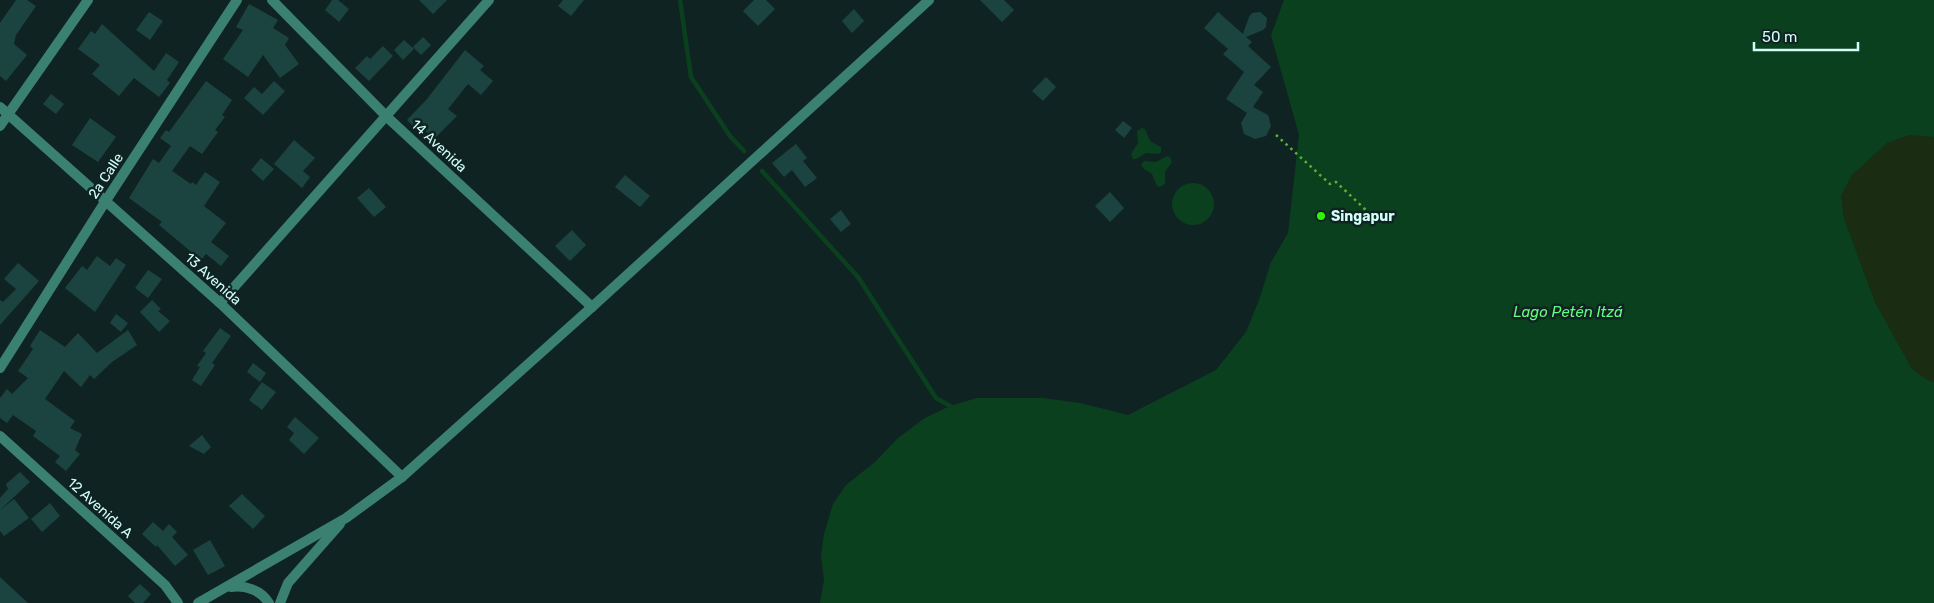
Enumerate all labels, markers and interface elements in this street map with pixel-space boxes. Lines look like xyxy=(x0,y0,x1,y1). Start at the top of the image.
scale bar xyxy=(1754,20,1858,52)
text: 50 m xyxy=(1762,28,1797,46)
street label: 14 Avenida xyxy=(408,116,470,176)
street label: 2a Calle xyxy=(85,150,127,202)
place label: Singapur xyxy=(1331,208,1395,225)
marker: Singapur xyxy=(1315,210,1327,222)
street label: 13 Avenida xyxy=(181,249,245,309)
water label: Lago Petén Itzá xyxy=(1513,303,1623,321)
street label: 12 Avenida A xyxy=(64,474,137,542)

